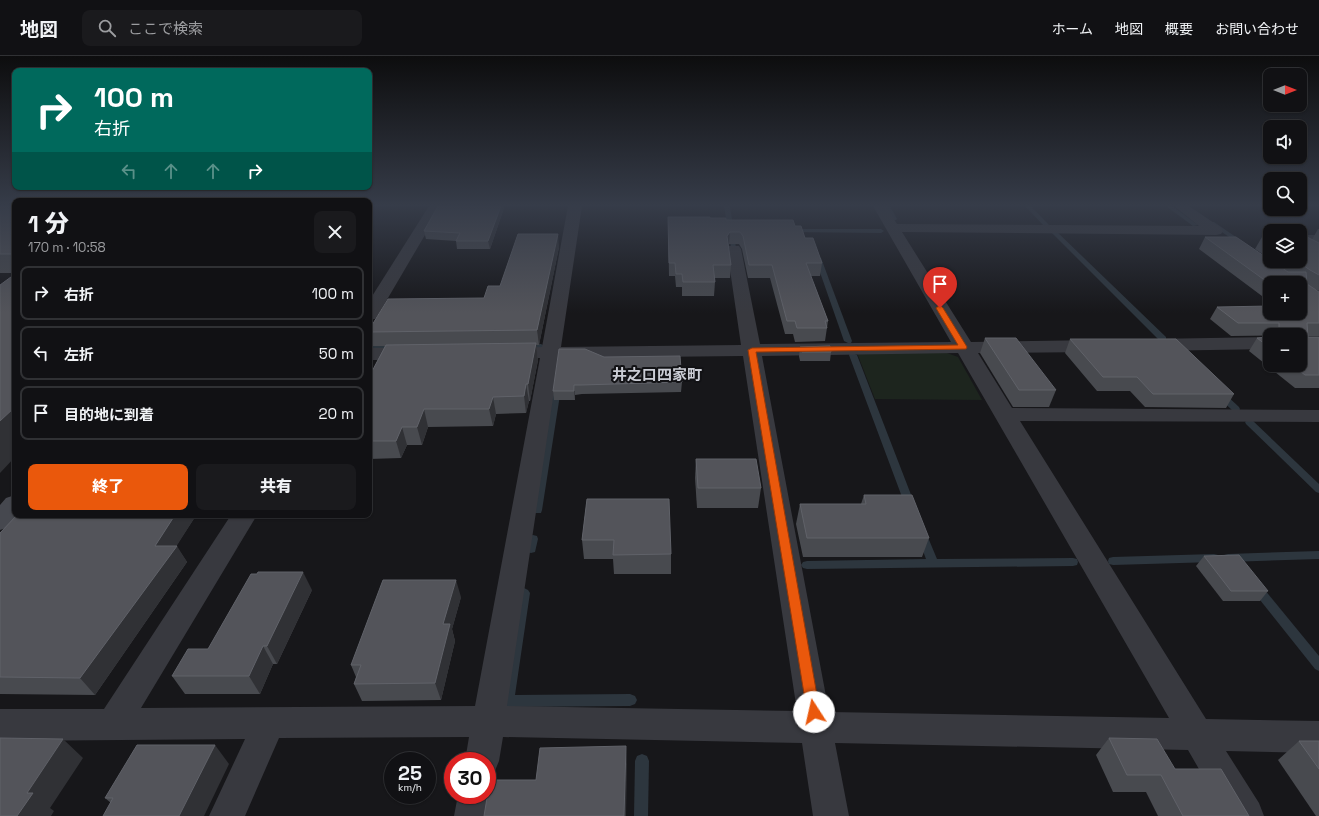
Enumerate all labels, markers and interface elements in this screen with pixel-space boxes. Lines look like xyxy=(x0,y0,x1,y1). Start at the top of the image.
search box xyxy=(82,10,362,46)
text: 地図 xyxy=(20,17,58,42)
icon: search xyxy=(96,17,118,39)
text: ここで検索 xyxy=(128,19,203,38)
text: ホーム xyxy=(1051,20,1093,38)
text: 地図 xyxy=(1115,20,1143,38)
text: 概要 xyxy=(1165,20,1193,38)
text: お問い合わせ xyxy=(1215,20,1299,38)
north arrow xyxy=(1263,68,1307,112)
map controls xyxy=(1263,68,1307,372)
text: 100 m xyxy=(94,79,174,115)
icon: right xyxy=(28,84,80,136)
text: 右折 xyxy=(94,117,130,140)
button: sound xyxy=(1263,120,1307,164)
icon: left xyxy=(118,160,140,182)
icon: ahead xyxy=(160,160,182,182)
icon: ahead xyxy=(202,160,224,182)
icon: right xyxy=(244,160,266,182)
button: search xyxy=(1263,172,1307,216)
text: 1 分 xyxy=(28,208,69,239)
button: close xyxy=(314,211,356,253)
button: layers xyxy=(1263,224,1307,268)
text: 170 m · 10:58 xyxy=(28,239,106,256)
pin xyxy=(923,267,957,308)
icon: arrive xyxy=(929,273,951,295)
button: + xyxy=(1263,276,1307,320)
icon: right xyxy=(30,282,52,304)
text: 100 m xyxy=(312,284,354,303)
text: 右折 xyxy=(64,285,94,304)
button: − xyxy=(1263,328,1307,372)
icon: left xyxy=(30,342,52,364)
text: 50 m xyxy=(319,344,354,363)
text: 左折 xyxy=(64,345,94,364)
district label: 井之口四家町 xyxy=(612,365,702,384)
icon: arrive xyxy=(30,402,52,424)
text: 20 m xyxy=(319,404,354,423)
text: 目的地に到着 xyxy=(64,405,154,424)
button: 終了 xyxy=(28,464,188,510)
button: 共有 xyxy=(196,464,356,510)
position arrow xyxy=(793,691,835,733)
speed limit sign: 30 xyxy=(444,752,496,804)
text: 25 xyxy=(398,760,422,786)
text: km/h xyxy=(398,781,422,794)

